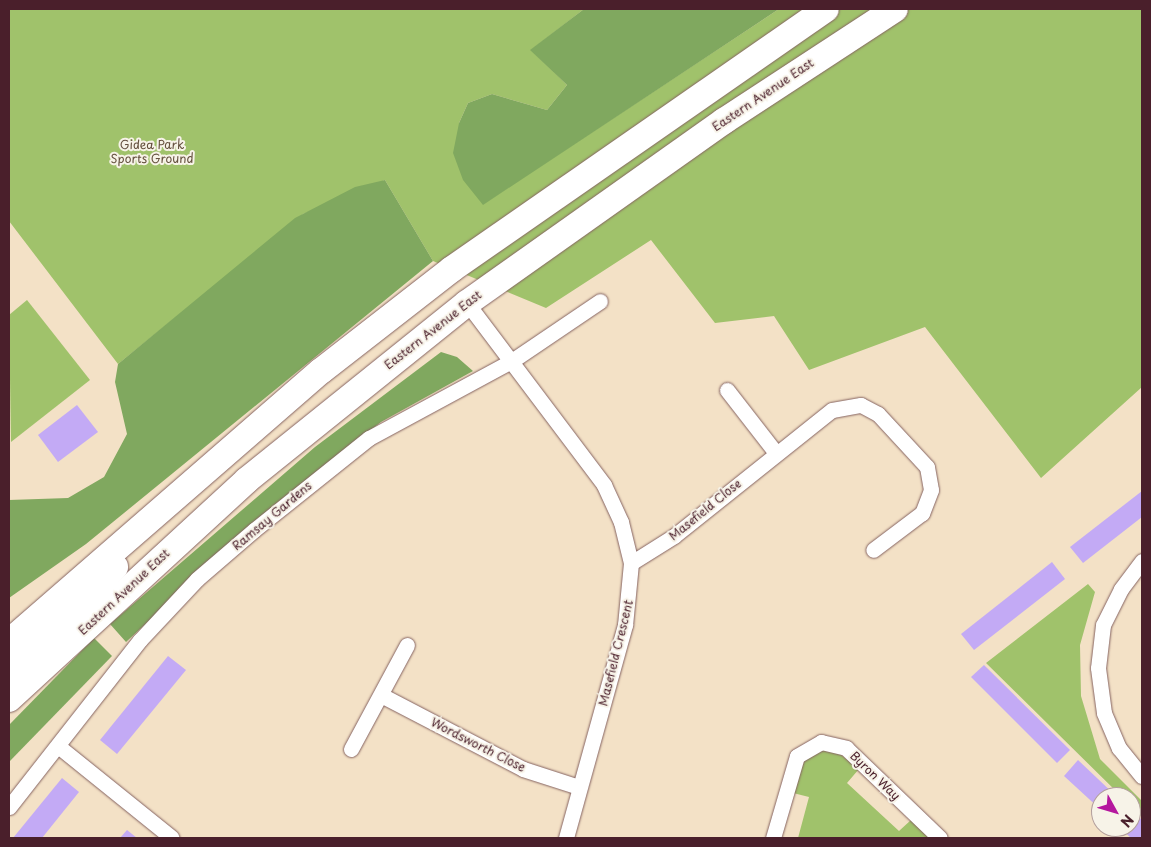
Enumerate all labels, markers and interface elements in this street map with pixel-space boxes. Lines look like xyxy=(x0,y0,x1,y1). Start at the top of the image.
street label: Eastern Avenue East xyxy=(710,56,816,134)
park label: Gidea Park Sports Ground xyxy=(110,138,194,166)
street label: Eastern Avenue East xyxy=(382,288,484,372)
street label: Masefield Close xyxy=(666,476,744,544)
street label: Ramsay Gardens xyxy=(230,479,314,553)
street label: Eastern Avenue East xyxy=(76,546,172,638)
street label: Masefield Crescent xyxy=(596,599,636,707)
street label: Wordsworth Close xyxy=(428,715,528,775)
street label: Byron Way xyxy=(847,749,903,803)
north arrow xyxy=(1091,787,1141,837)
text: N xyxy=(1116,810,1139,832)

